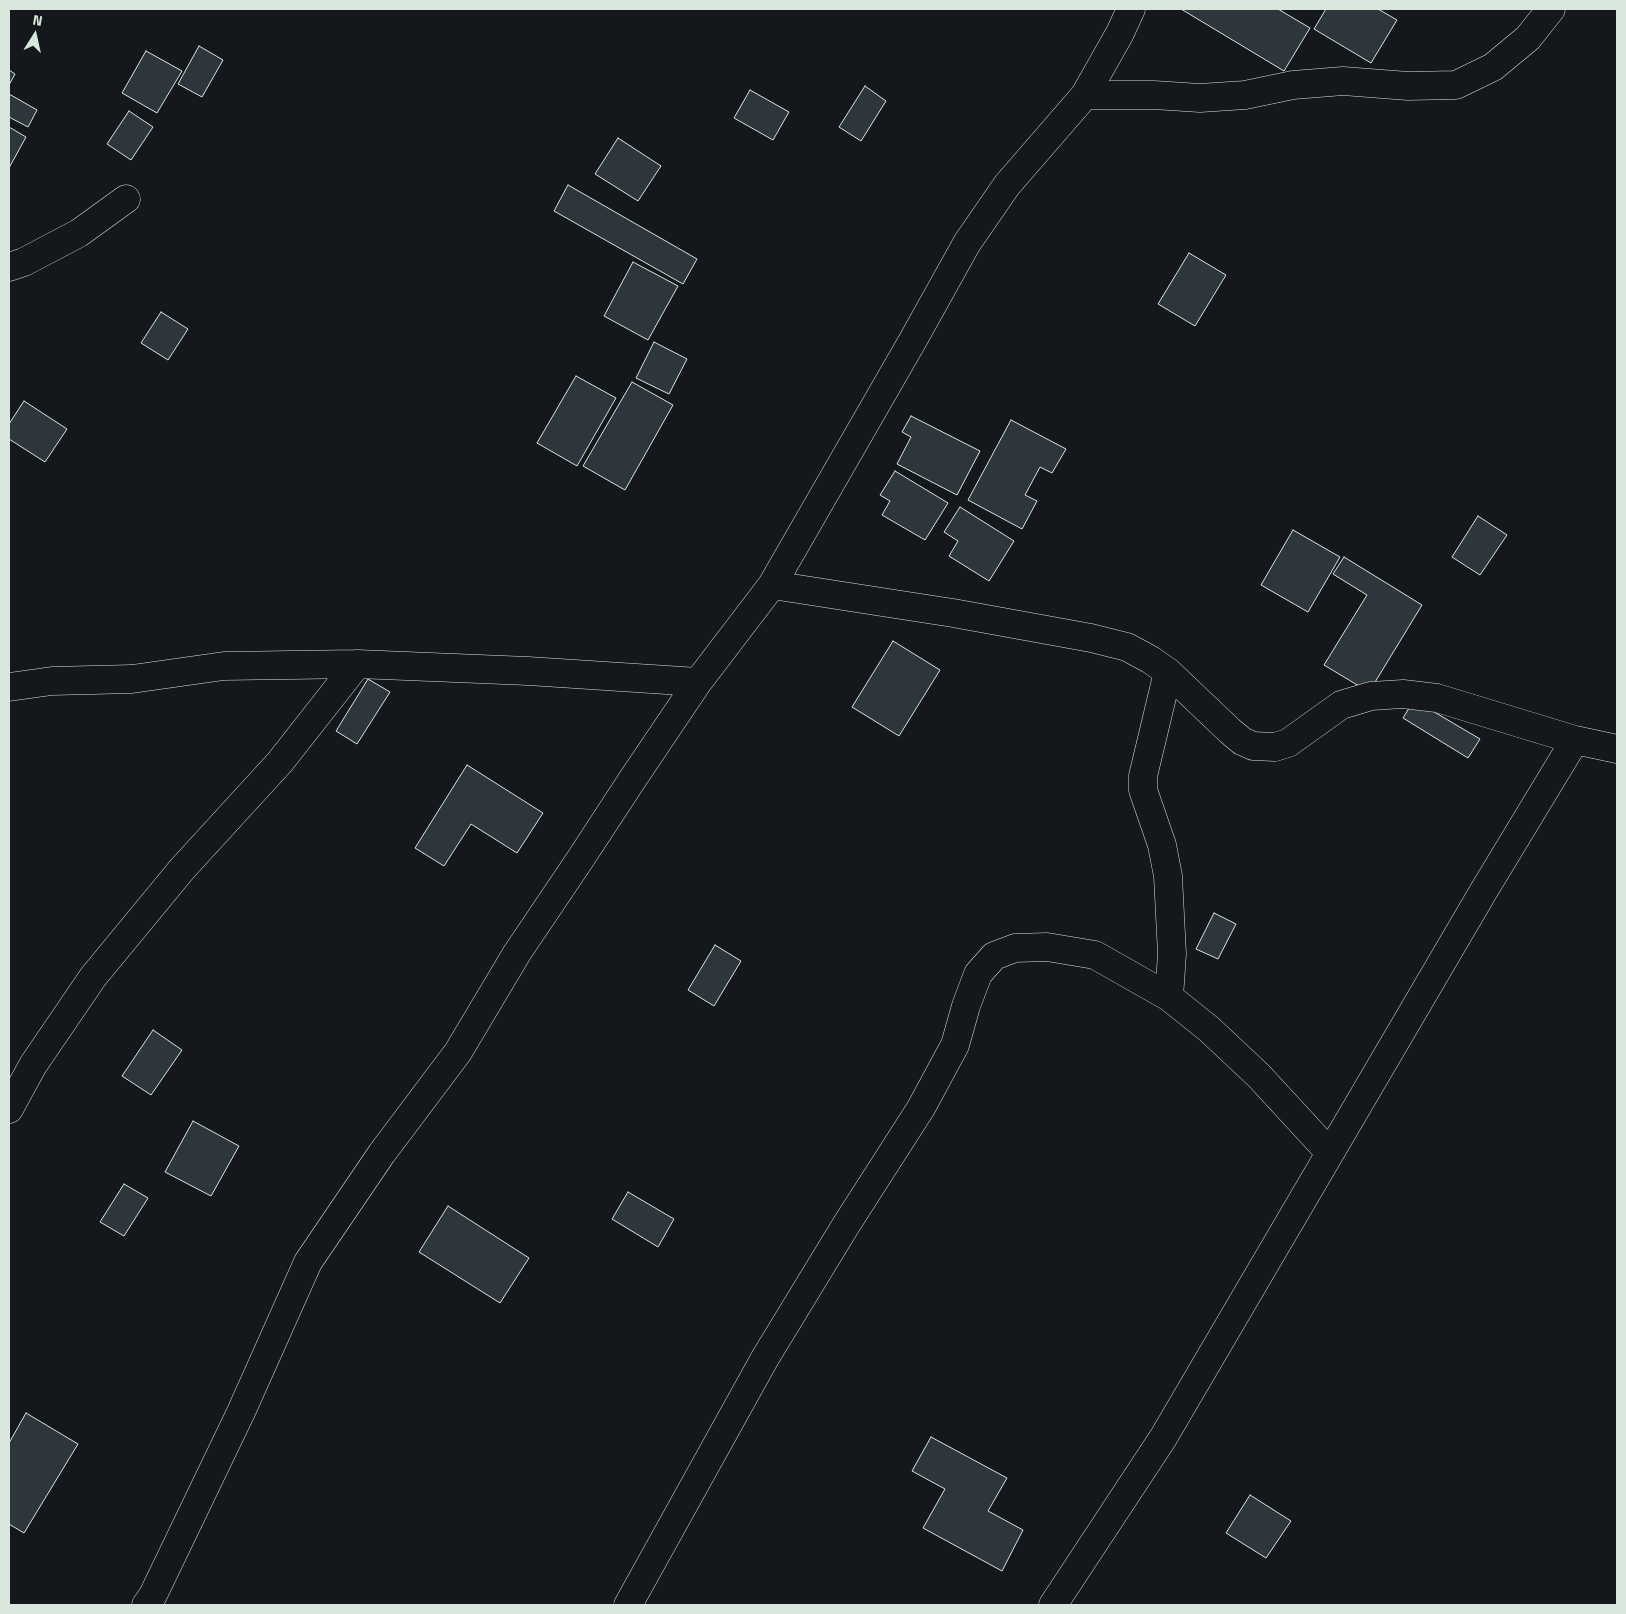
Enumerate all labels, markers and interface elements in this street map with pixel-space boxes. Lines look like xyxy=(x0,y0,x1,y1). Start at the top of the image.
text: N xyxy=(31,9,44,31)
north arrow xyxy=(10,10,60,60)

